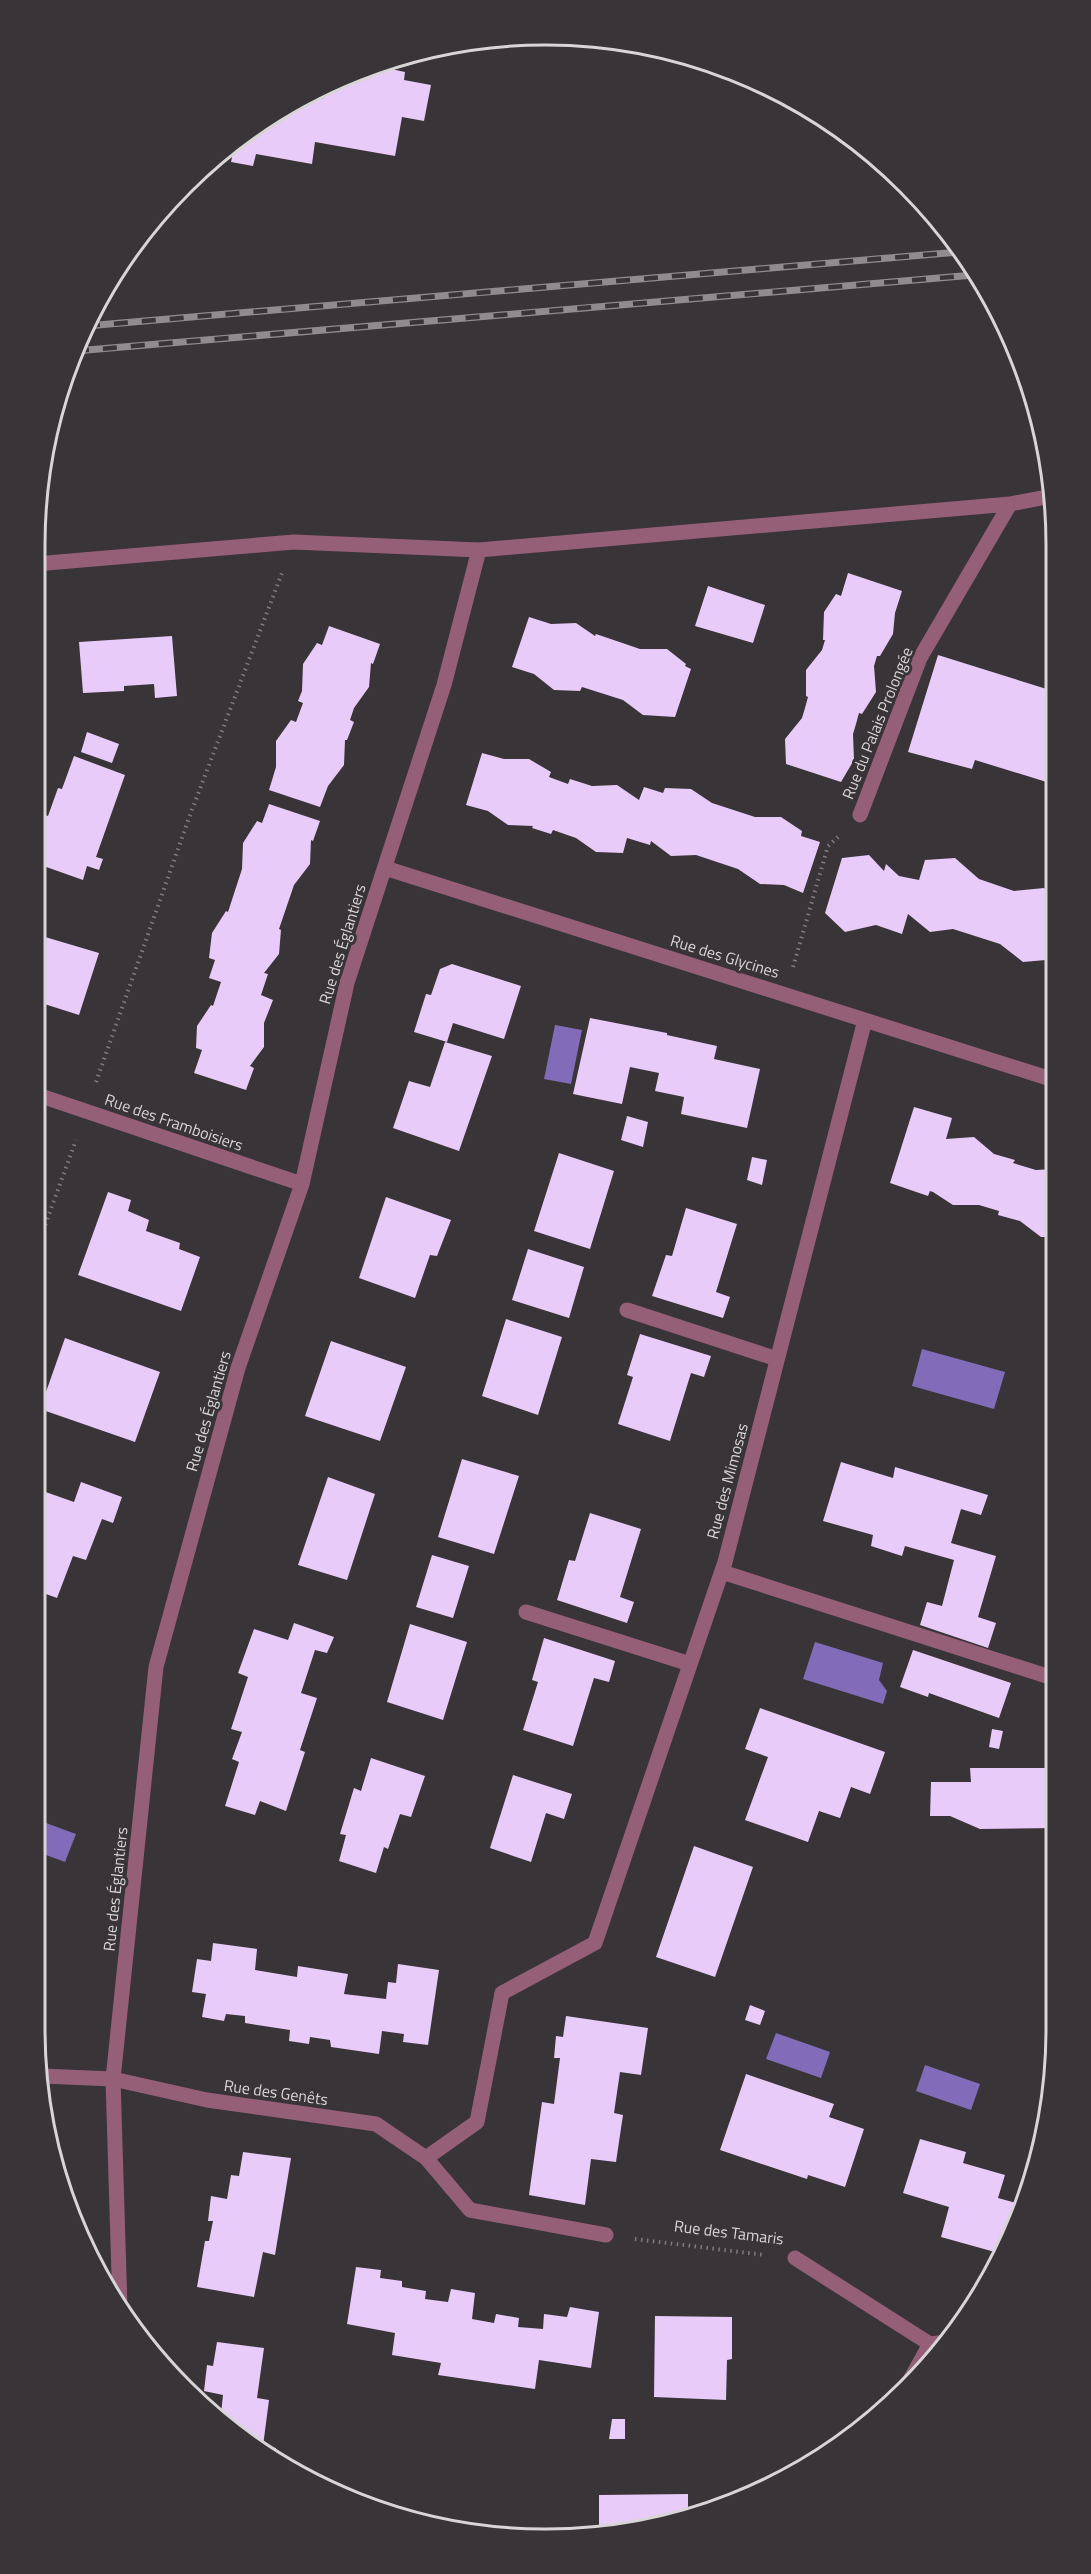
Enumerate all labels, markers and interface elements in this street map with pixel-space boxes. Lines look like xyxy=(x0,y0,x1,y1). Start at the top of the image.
street label: Rue du Palais Prolongée xyxy=(835,643,919,803)
street label: Rue des Églantiers xyxy=(312,881,372,1007)
street label: Rue des Glycines xyxy=(667,928,783,984)
street label: Rue des Framboisiers xyxy=(102,1087,246,1157)
street label: Rue des Églantiers xyxy=(179,1348,237,1474)
street label: Rue des Mimosas xyxy=(700,1420,754,1542)
street label: Rue des Églantiers xyxy=(97,1826,133,1952)
street label: Rue des Genêts xyxy=(222,2073,330,2111)
street label: Rue des Tamaris xyxy=(673,2213,785,2251)

